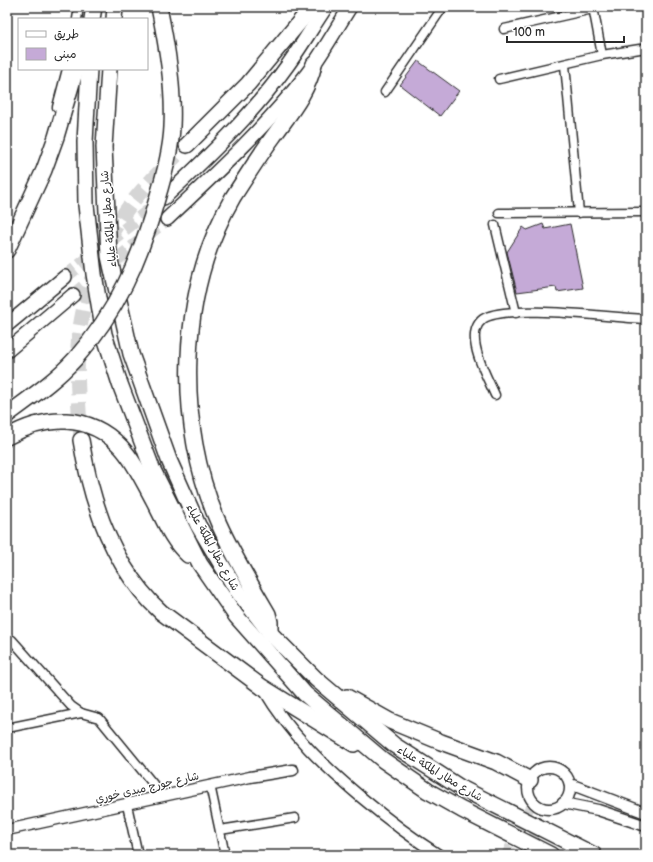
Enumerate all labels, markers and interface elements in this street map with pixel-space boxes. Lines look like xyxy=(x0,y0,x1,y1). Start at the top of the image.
legend xyxy=(18,18,148,70)
scale bar xyxy=(507,18,624,44)
text: 100 m xyxy=(513,25,545,40)
text: طريق xyxy=(54,27,79,42)
text: مبنى xyxy=(54,47,77,62)
street label: شارع مطار الملكة علياء xyxy=(98,170,121,268)
street label: شارع مطار الملكة علياء xyxy=(182,502,242,594)
street label: شارع مطار الملكة علياء xyxy=(394,743,485,806)
street label: شارع جورج مبدى خوري xyxy=(94,769,201,808)

